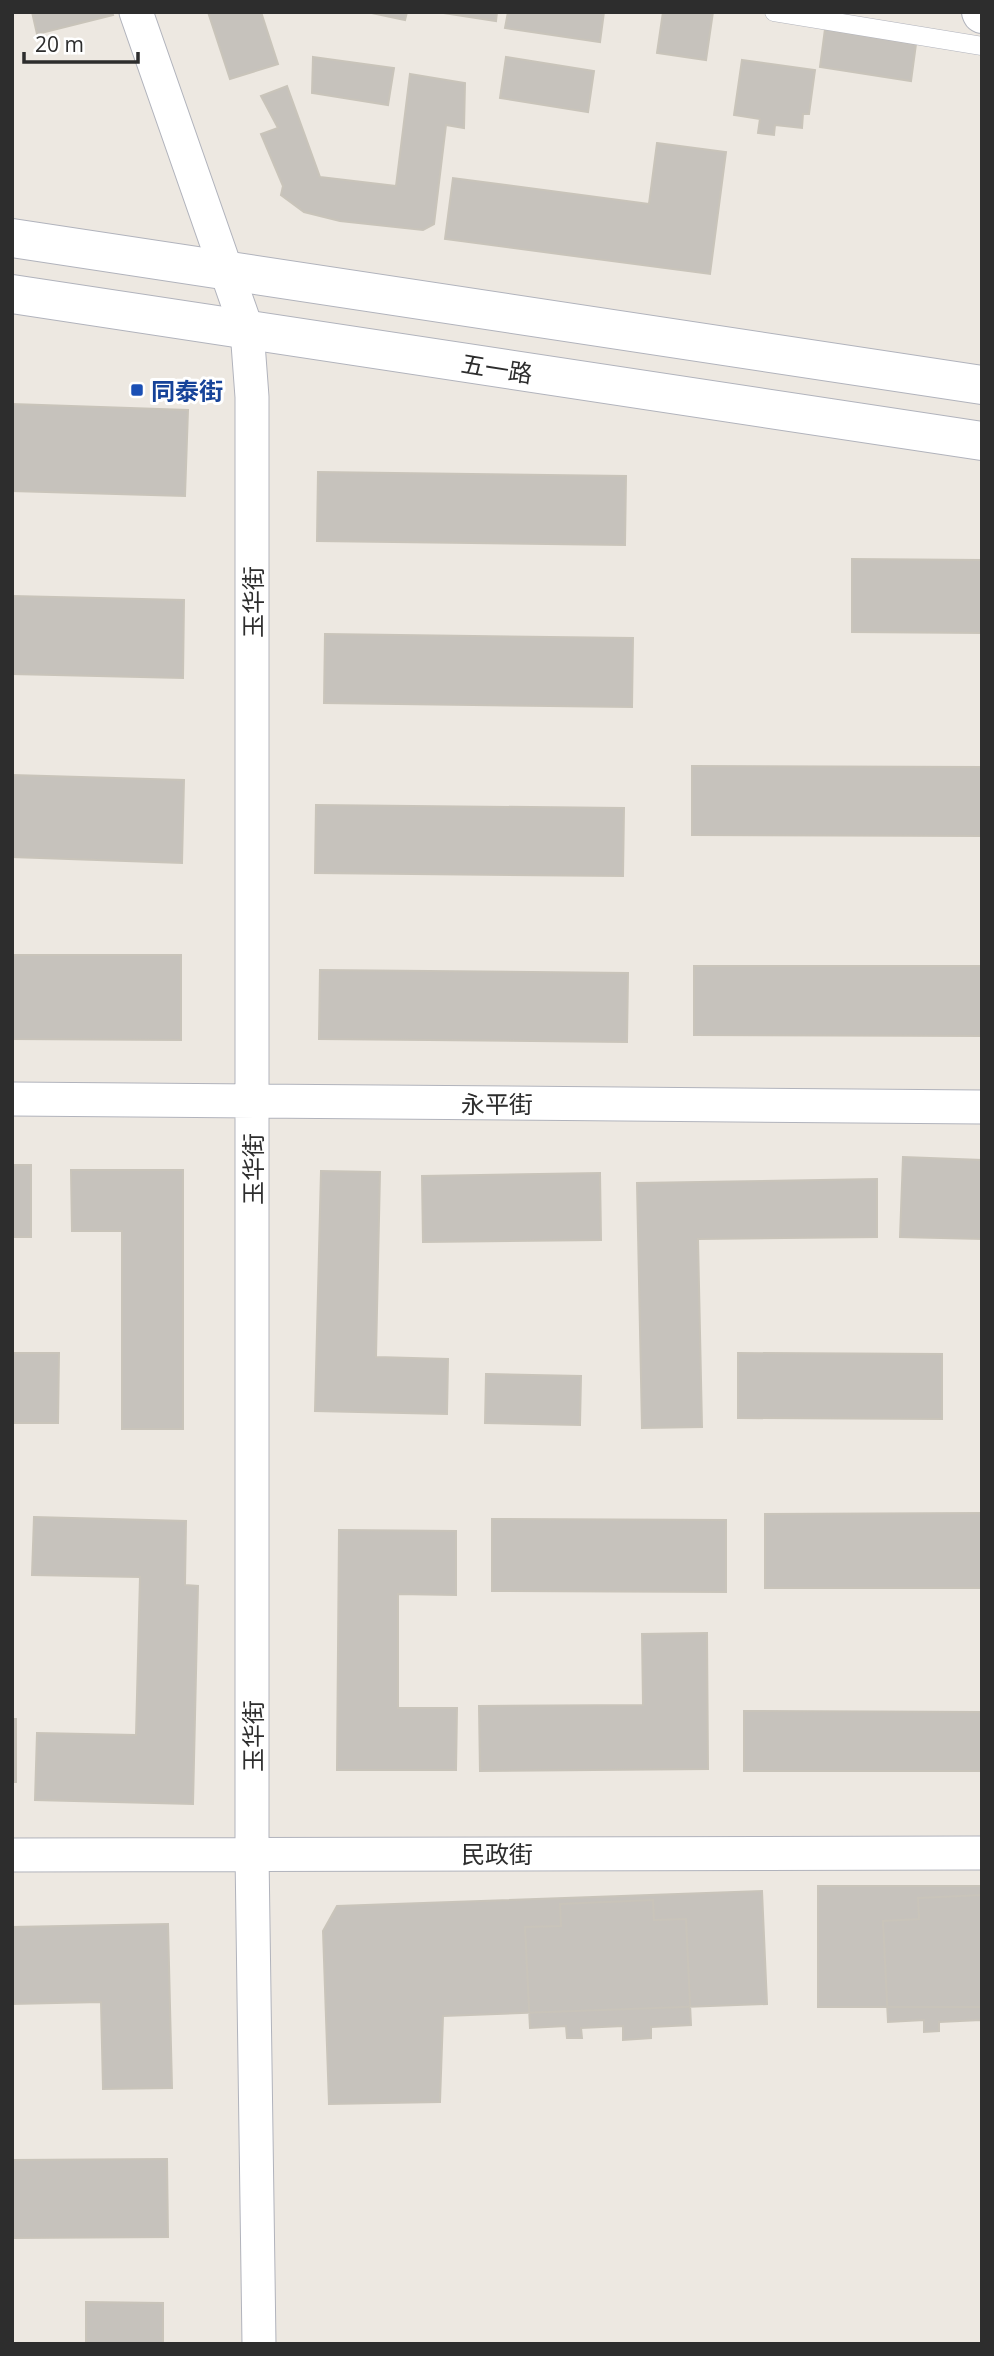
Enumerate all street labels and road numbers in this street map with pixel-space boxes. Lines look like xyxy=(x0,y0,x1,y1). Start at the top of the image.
street label: 五一路 xyxy=(459,346,535,390)
street label: 玉华街 xyxy=(236,566,269,638)
street label: 永平街 xyxy=(461,1087,533,1120)
street label: 玉华街 xyxy=(236,1133,269,1205)
street label: 玉华街 xyxy=(236,1700,269,1772)
street label: 民政街 xyxy=(461,1837,533,1870)

